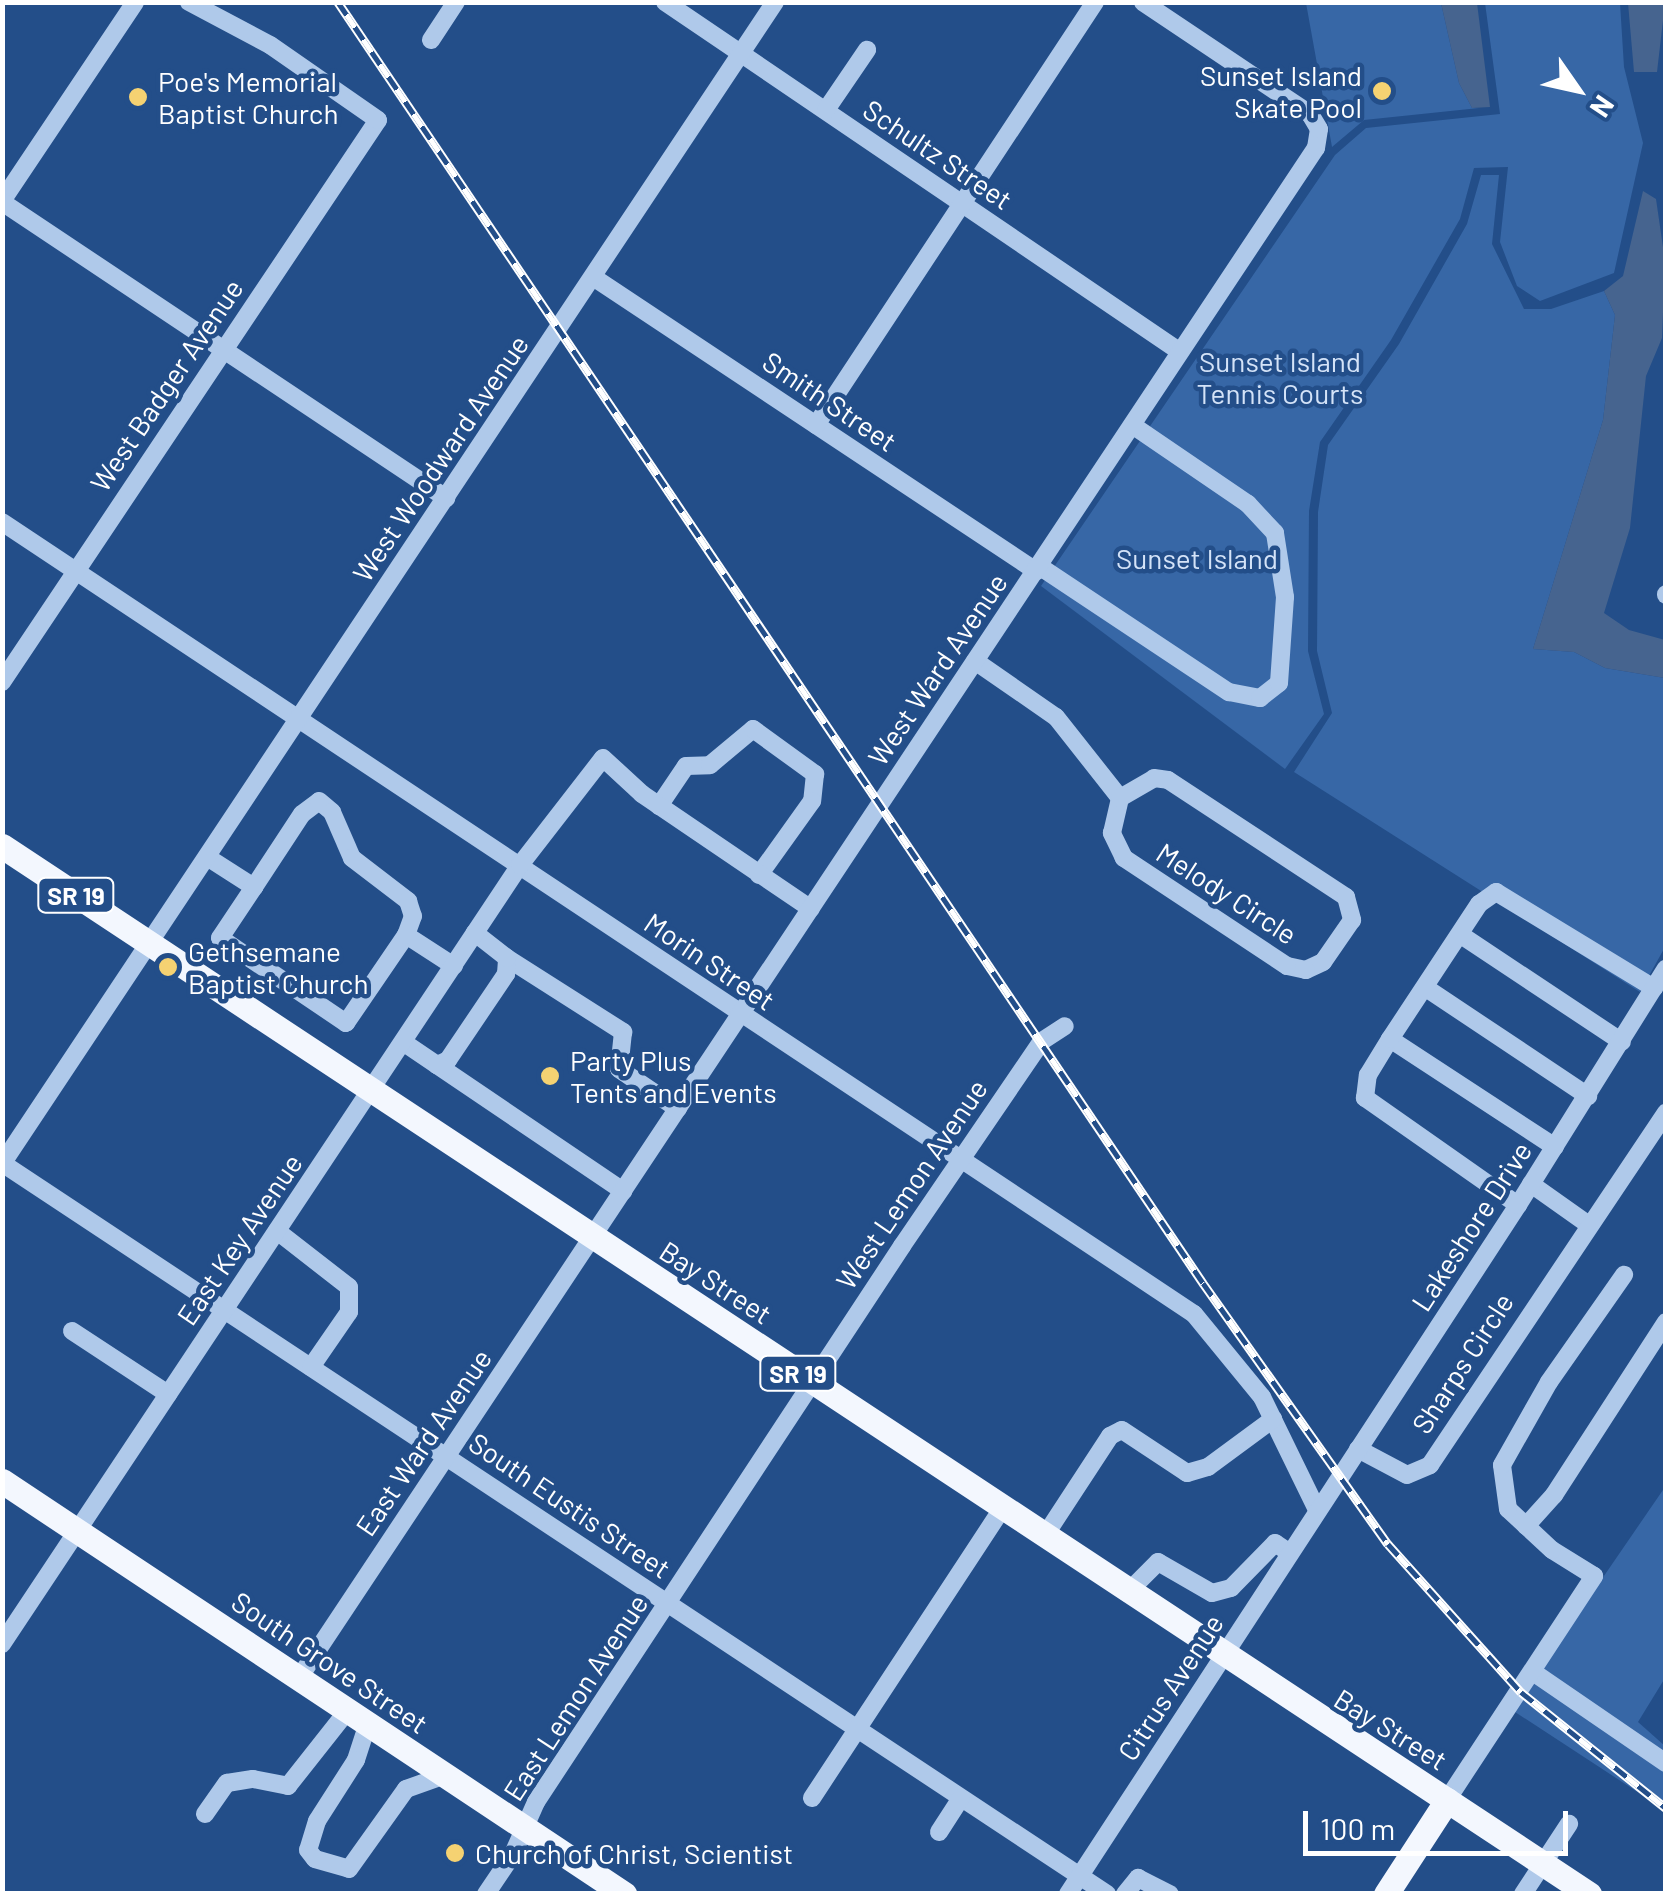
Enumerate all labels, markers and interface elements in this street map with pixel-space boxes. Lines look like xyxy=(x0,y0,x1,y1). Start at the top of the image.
north arrow xyxy=(1528,40,1628,140)
place label: Sunset Island Skate Pool xyxy=(1200,58,1362,124)
place label: Poe's Memorial Baptist Church xyxy=(158,64,339,130)
marker: Sunset Island Skate Pool xyxy=(1371,80,1393,102)
marker: Poe's Memorial Baptist Church xyxy=(127,86,149,108)
text: N xyxy=(1584,90,1622,124)
street label: Schultz Street xyxy=(857,92,1019,216)
street label: West Badger Avenue xyxy=(83,272,249,498)
street label: West Woodward Avenue xyxy=(345,328,535,588)
street label: Smith Street xyxy=(757,344,903,458)
park label: Sunset Island Tennis Courts xyxy=(1197,344,1363,410)
park label: Sunset Island xyxy=(1116,541,1278,575)
street label: West Ward Avenue xyxy=(860,567,1014,771)
street label: Melody Circle xyxy=(1151,835,1303,951)
road number: SR 19 xyxy=(36,875,116,915)
street label: Morin Street xyxy=(639,905,781,1017)
place label: Gethsemane Baptist Church xyxy=(188,934,369,1000)
marker: Gethsemane Baptist Church xyxy=(157,956,179,978)
place label: Party Plus Tents and Events xyxy=(570,1043,777,1109)
marker: Party Plus Tents and Events xyxy=(539,1065,561,1087)
street label: West Lemon Avenue xyxy=(828,1073,994,1295)
street label: Lakeshore Drive xyxy=(1404,1135,1538,1317)
street label: East Key Avenue xyxy=(169,1147,309,1331)
street label: Bay Street xyxy=(654,1233,778,1331)
street label: Sharps Circle xyxy=(1404,1287,1520,1439)
street label: East Ward Avenue xyxy=(348,1342,498,1542)
road number: SR 19 xyxy=(758,1353,838,1393)
street label: South Eustis Street xyxy=(463,1425,677,1585)
street label: South Grove Street xyxy=(226,1584,434,1740)
street label: East Lemon Avenue xyxy=(496,1588,654,1806)
street label: Citrus Avenue xyxy=(1110,1608,1230,1766)
street label: Bay Street xyxy=(1328,1681,1454,1777)
scale bar xyxy=(1308,1791,1573,1853)
text: 100 m xyxy=(1320,1810,1395,1846)
place label: Church of Christ, Scientist xyxy=(475,1836,793,1870)
marker: Church of Christ, Scientist xyxy=(444,1842,466,1864)

